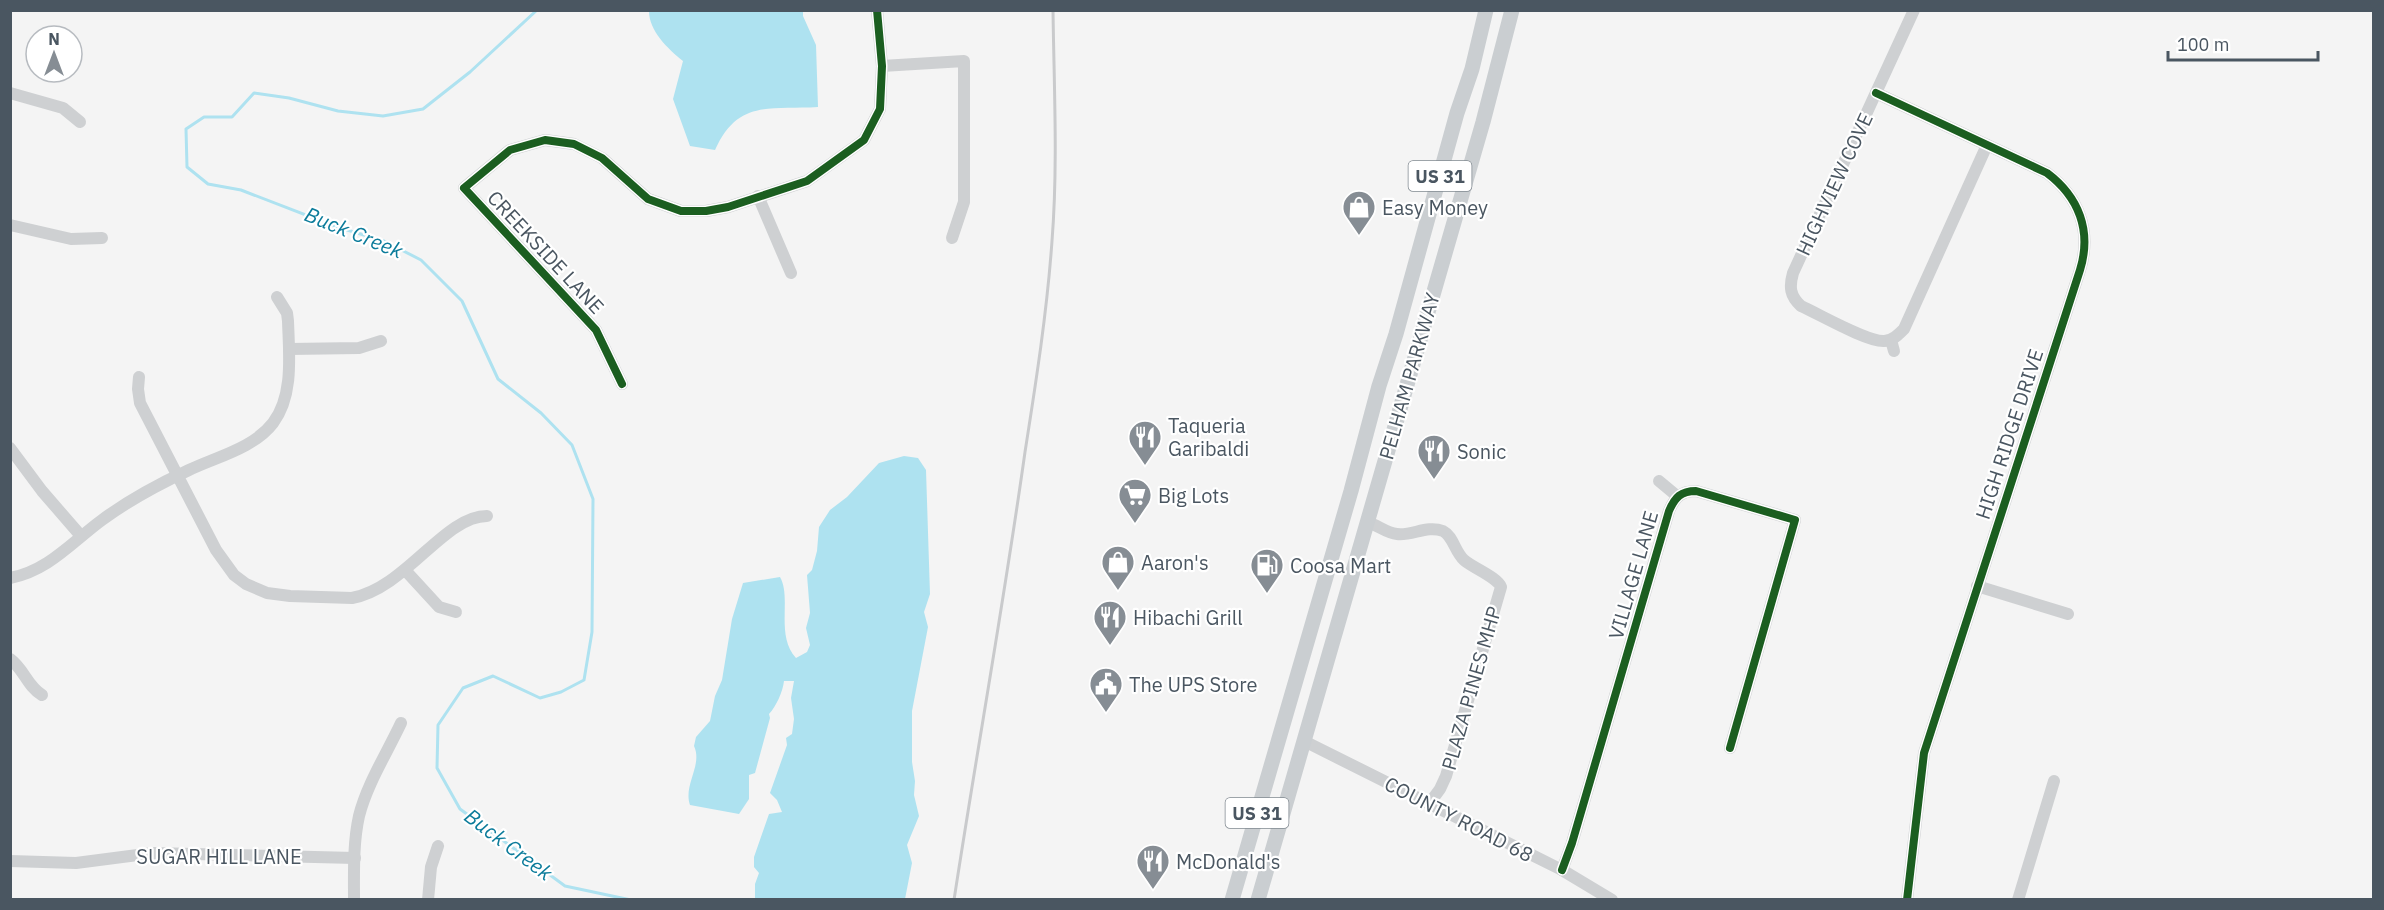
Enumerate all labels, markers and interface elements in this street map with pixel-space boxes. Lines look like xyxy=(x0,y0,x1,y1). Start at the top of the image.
north arrow xyxy=(24,24,84,84)
scale bar xyxy=(2168,24,2318,62)
text: N xyxy=(48,29,60,49)
text: 100 m xyxy=(2177,33,2229,56)
street label: HIGHVIEW COVE xyxy=(1789,108,1879,260)
road number: US 31 xyxy=(1408,161,1472,191)
street label: CREEKSIDE LANE xyxy=(482,184,610,320)
shop icon: Easy Money xyxy=(1341,189,1377,236)
place label: Easy Money xyxy=(1382,194,1488,221)
water label: Buck Creek xyxy=(301,200,408,265)
street label: PELHAM PARKWAY xyxy=(1372,289,1446,463)
street label: HIGH RIDGE DRIVE xyxy=(1969,345,2049,523)
place label: Taqueria Garibaldi xyxy=(1168,412,1249,462)
restaurant icon: Taqueria Garibaldi xyxy=(1127,419,1163,466)
restaurant icon: Sonic xyxy=(1416,433,1452,480)
place label: Sonic xyxy=(1457,438,1506,465)
supermarket icon: Big Lots xyxy=(1117,477,1153,524)
place label: Big Lots xyxy=(1158,482,1229,509)
street label: VILLAGE LANE xyxy=(1602,508,1664,642)
shop icon: Aaron's xyxy=(1100,544,1136,591)
fuel station icon: Coosa Mart xyxy=(1249,547,1285,594)
place label: Aaron's xyxy=(1141,549,1209,576)
place label: Coosa Mart xyxy=(1290,552,1391,579)
restaurant icon: Hibachi Grill xyxy=(1092,599,1128,646)
street label: PLAZA PINES MHP xyxy=(1435,603,1507,773)
place label: Hibachi Grill xyxy=(1133,604,1243,631)
public building icon: The UPS Store xyxy=(1088,666,1124,713)
place label: The UPS Store xyxy=(1129,671,1258,698)
street label: COUNTY ROAD 68 xyxy=(1380,770,1538,868)
road number: US 31 xyxy=(1226,798,1288,828)
water label: Buck Creek xyxy=(459,802,560,887)
street label: SUGAR HILL LANE xyxy=(136,843,302,870)
restaurant icon: McDonald's xyxy=(1135,843,1171,890)
place label: McDonald's xyxy=(1176,848,1281,875)

